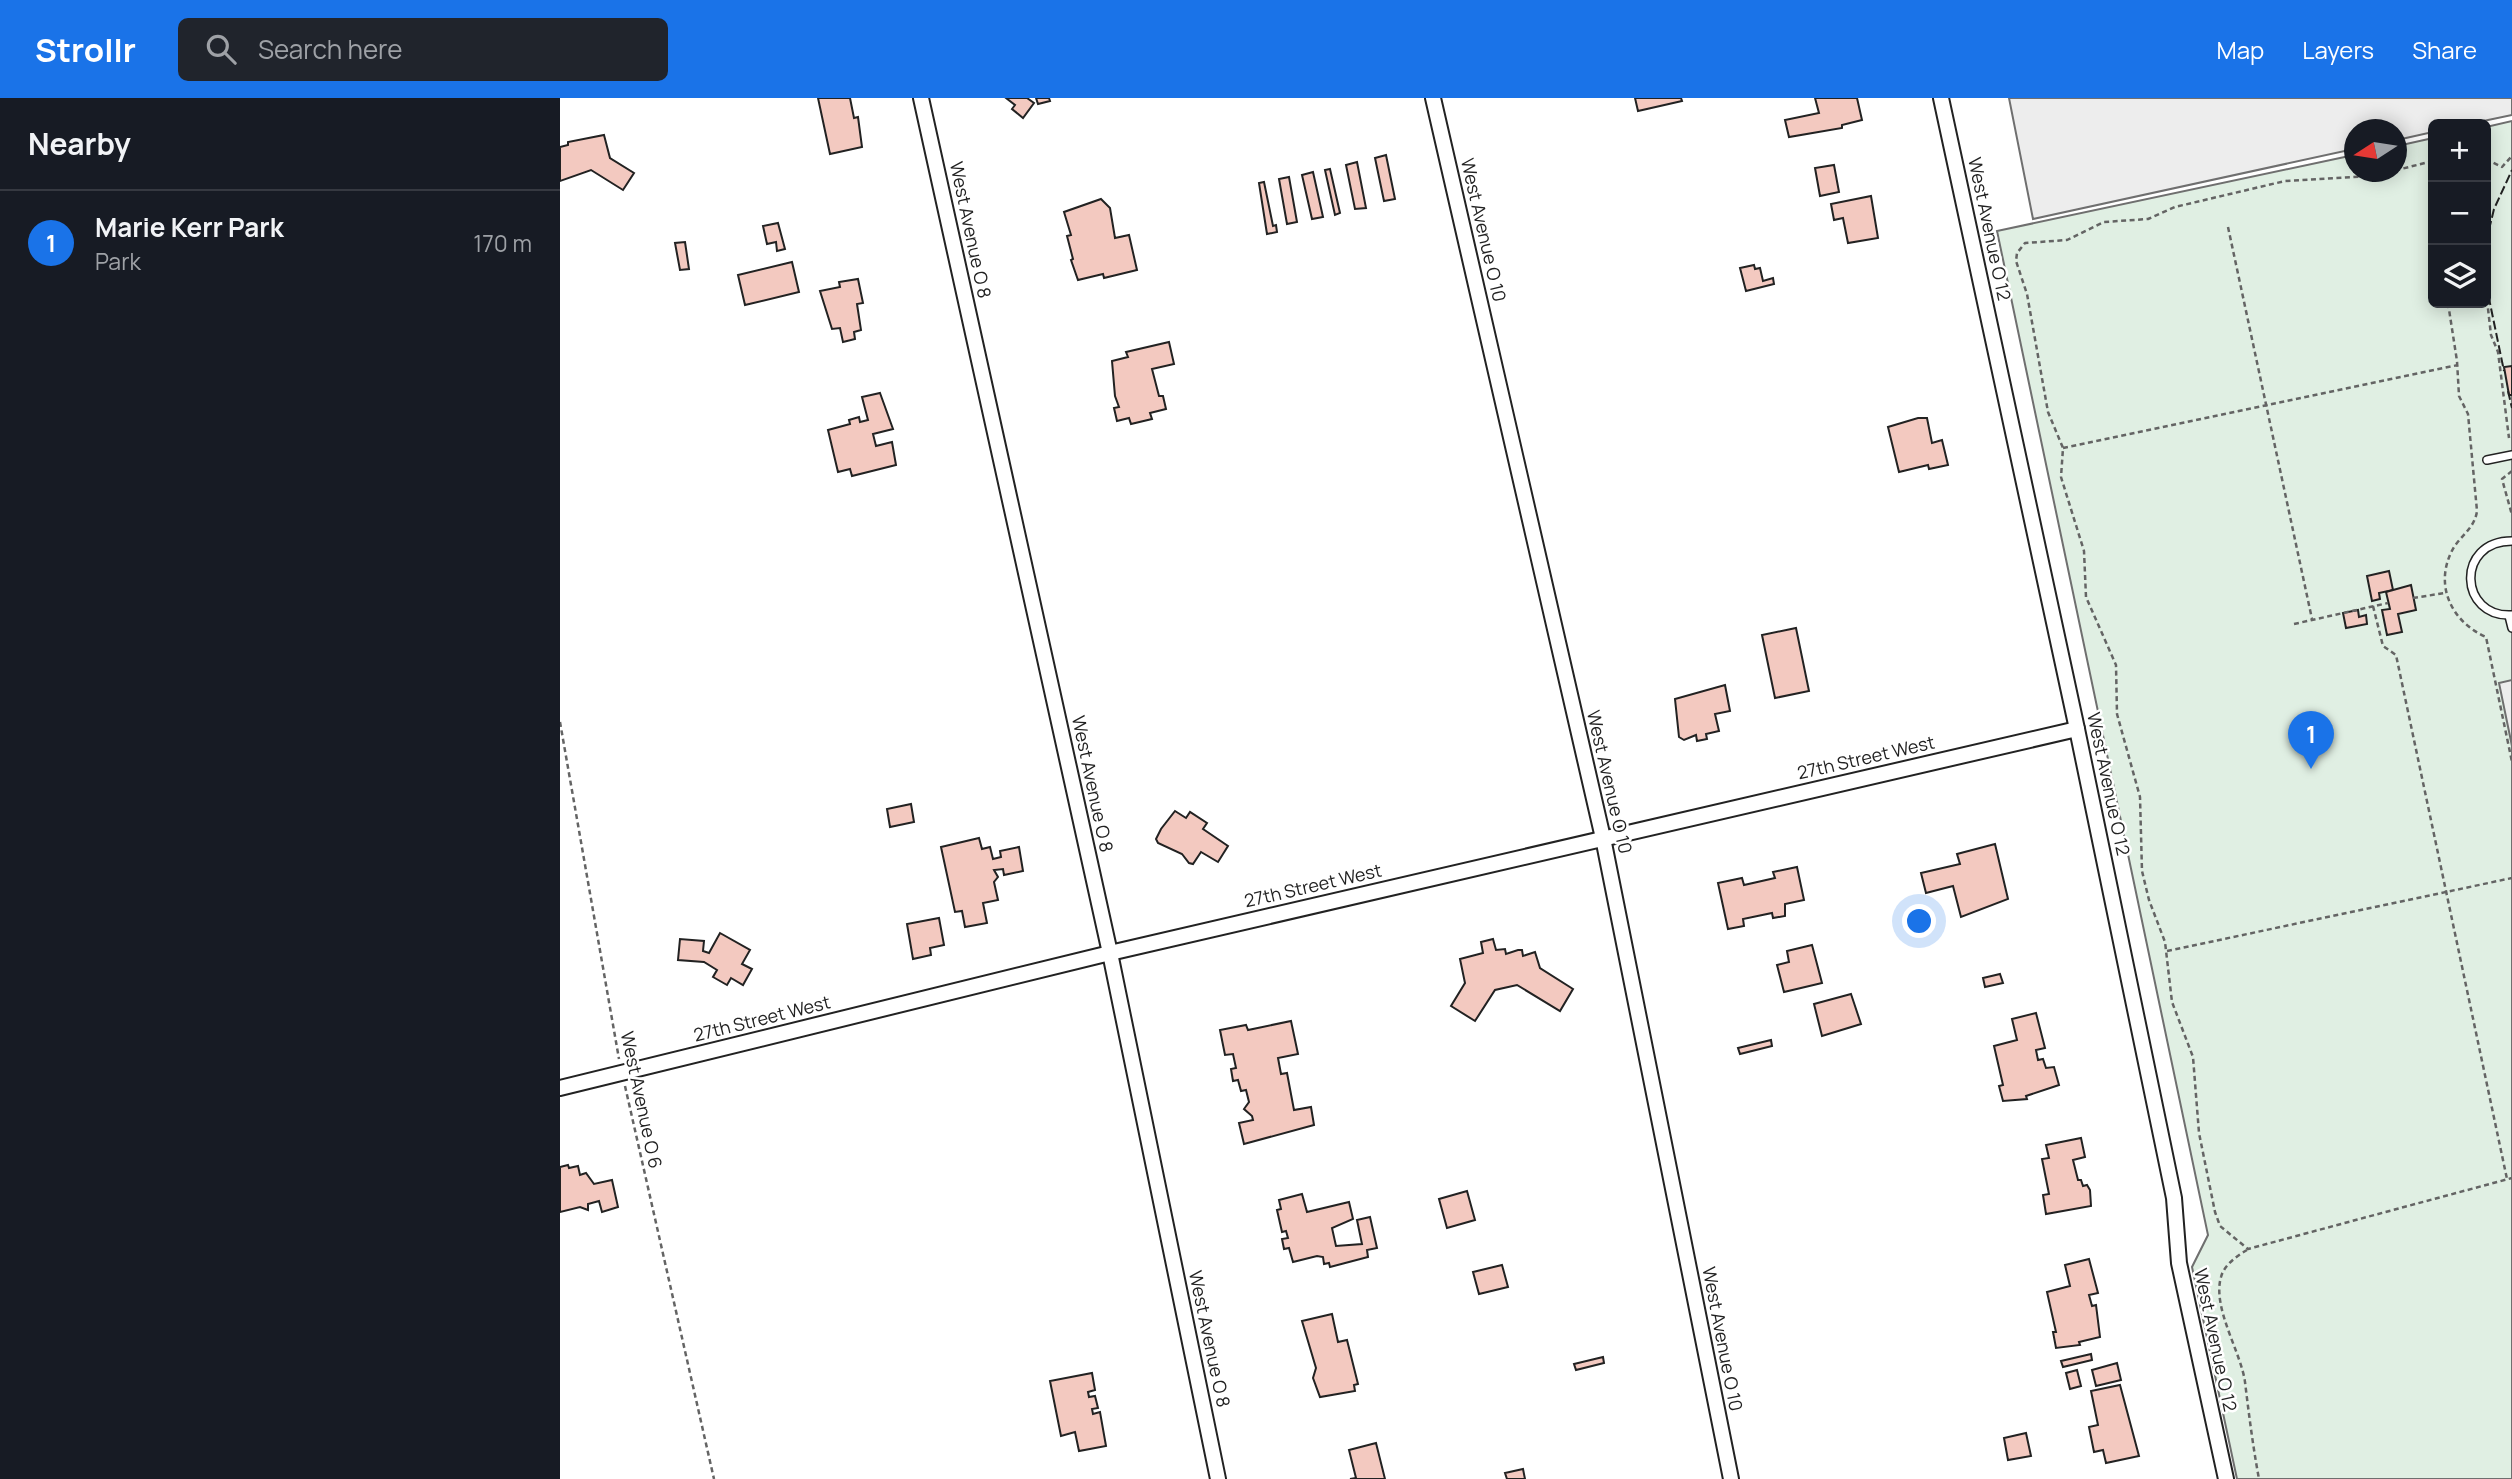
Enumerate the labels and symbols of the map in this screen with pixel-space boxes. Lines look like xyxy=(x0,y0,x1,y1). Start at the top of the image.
north arrow xyxy=(2344,119,2407,182)
street label: West Avenue O 12 xyxy=(1963,155,2017,303)
street label: West Avenue O 10 xyxy=(1456,156,1512,304)
street label: West Avenue O 8 xyxy=(945,159,997,300)
street label: West Avenue O 10 xyxy=(1582,708,1638,856)
street label: West Avenue O 12 xyxy=(2082,710,2136,858)
pin: 1 xyxy=(2288,711,2334,769)
street label: West Avenue O 8 xyxy=(1067,713,1119,854)
street label: 27th Street West xyxy=(1795,730,1937,784)
street label: 27th Street West xyxy=(1242,858,1384,912)
your location xyxy=(1902,904,1936,938)
street label: 27th Street West xyxy=(691,989,833,1047)
street label: West Avenue O 6 xyxy=(616,1029,668,1171)
street label: West Avenue O 10 xyxy=(1697,1265,1749,1413)
street label: West Avenue O 12 xyxy=(2189,1266,2243,1414)
street label: West Avenue O 8 xyxy=(1184,1268,1236,1409)

